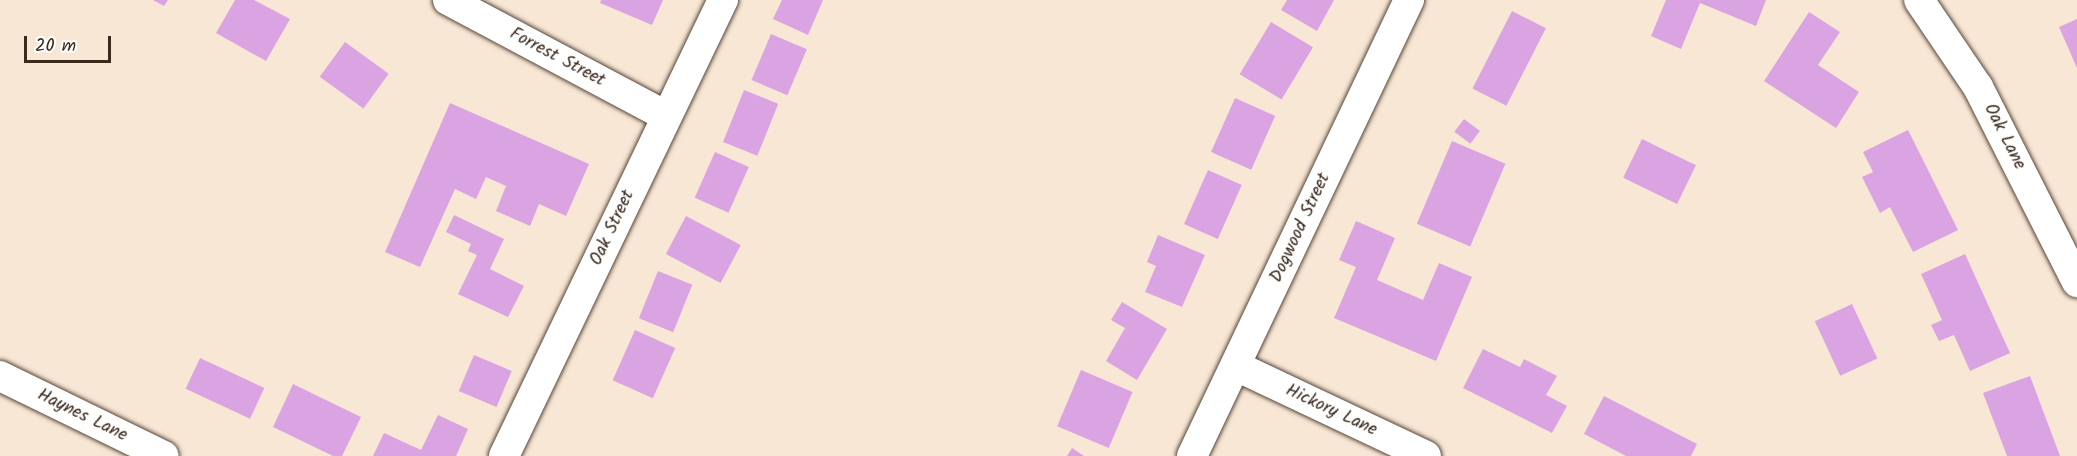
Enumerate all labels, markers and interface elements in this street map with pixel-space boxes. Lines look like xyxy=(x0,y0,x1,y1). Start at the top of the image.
scale bar xyxy=(27,24,114,62)
street label: Forrest Street xyxy=(506,24,608,92)
text: 20 m xyxy=(35,32,76,61)
street label: Oak Lane xyxy=(1978,100,2030,174)
street label: Dogwood Street xyxy=(1266,170,1336,286)
street label: Oak Street xyxy=(586,187,640,269)
street label: Hickory Lane xyxy=(1282,380,1380,442)
street label: Haynes Lane xyxy=(33,385,131,447)

